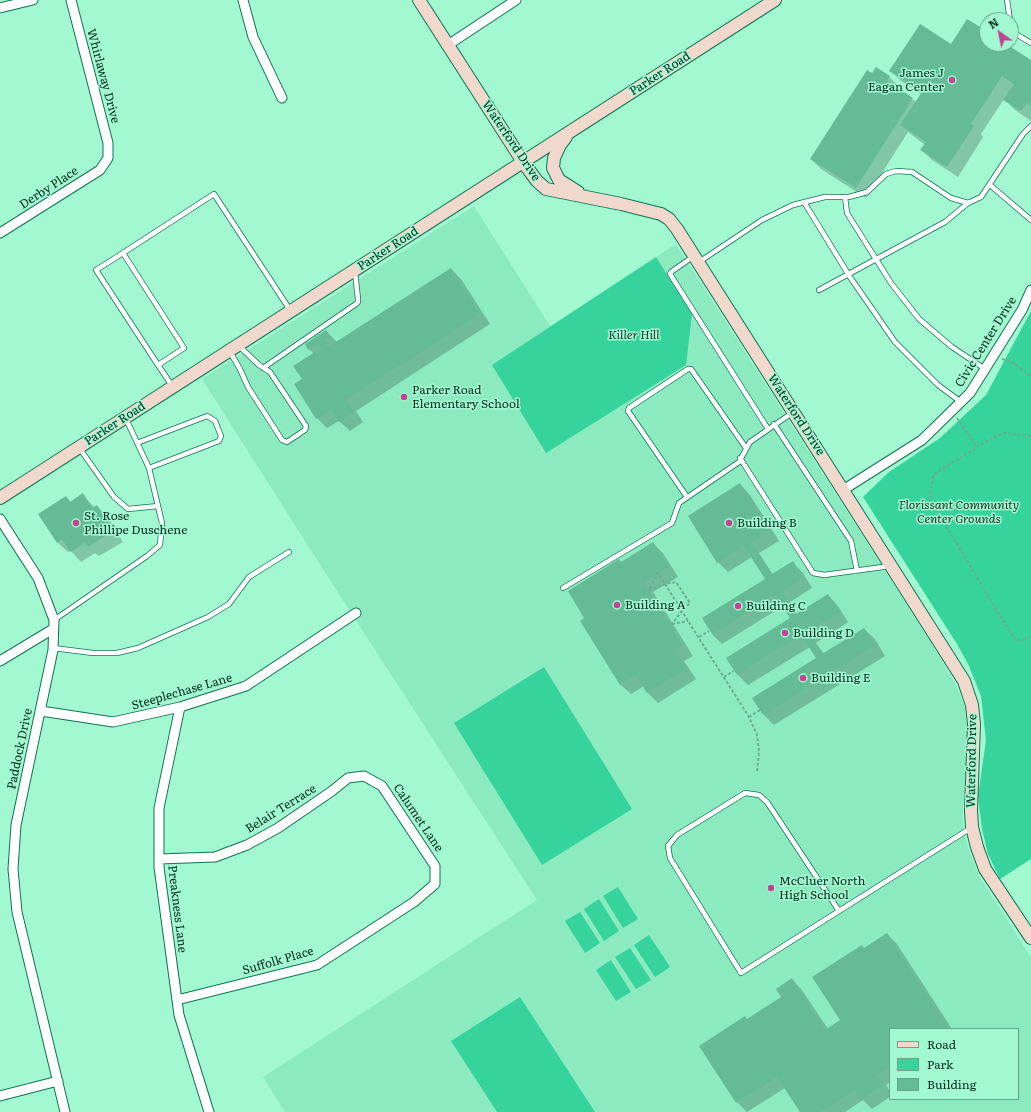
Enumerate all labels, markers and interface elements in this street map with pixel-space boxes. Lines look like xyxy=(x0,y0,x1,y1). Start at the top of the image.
north arrow xyxy=(979,12,1019,52)
text: N xyxy=(985,14,1001,32)
street label: Whirlaway Drive xyxy=(83,27,123,125)
street label: Parker Road xyxy=(627,49,693,99)
place label: James J Eagan Center xyxy=(868,66,944,94)
marker: James J Eagan Center xyxy=(947,75,957,85)
street label: Waterford Drive xyxy=(479,98,543,184)
street label: Derby Place xyxy=(17,164,81,212)
street label: Parker Road xyxy=(355,224,421,274)
street label: Civic Center Drive xyxy=(952,294,1020,390)
park label: Killer Hill xyxy=(608,328,660,342)
street label: Waterford Drive xyxy=(764,372,828,458)
place label: Parker Road Elementary School xyxy=(412,383,520,411)
marker: Parker Road Elementary School xyxy=(399,392,409,402)
street label: Parker Road xyxy=(82,399,148,449)
park label: Florissant Community Center Grounds xyxy=(899,498,1019,526)
place label: St. Rose Phillipe Duschene xyxy=(84,509,187,537)
place label: Building B xyxy=(737,516,797,530)
marker: St. Rose Phillipe Duschene xyxy=(71,518,81,528)
marker: Building B xyxy=(724,518,734,528)
place label: Building A xyxy=(625,598,686,612)
place label: Building C xyxy=(746,599,806,613)
marker: Building A xyxy=(612,600,622,610)
marker: Building C xyxy=(733,601,743,611)
place label: Building D xyxy=(793,626,854,640)
marker: Building D xyxy=(780,628,790,638)
street label: Steeplechase Lane xyxy=(130,671,234,713)
place label: Building E xyxy=(811,671,870,685)
marker: Building E xyxy=(798,673,808,683)
street label: Paddock Drive xyxy=(4,707,36,791)
street label: Waterford Drive xyxy=(964,714,980,808)
street label: Calumet Lane xyxy=(390,781,446,855)
street label: Belair Terrace xyxy=(243,782,319,836)
street label: Preakness Lane xyxy=(164,864,190,954)
place label: McCluer North High School xyxy=(779,874,865,902)
marker: McCluer North High School xyxy=(766,883,776,893)
street label: Suffolk Place xyxy=(241,944,315,978)
legend xyxy=(889,1028,1019,1100)
text: Road xyxy=(927,1035,956,1053)
text: Park xyxy=(927,1055,953,1073)
text: Building xyxy=(927,1075,976,1093)

